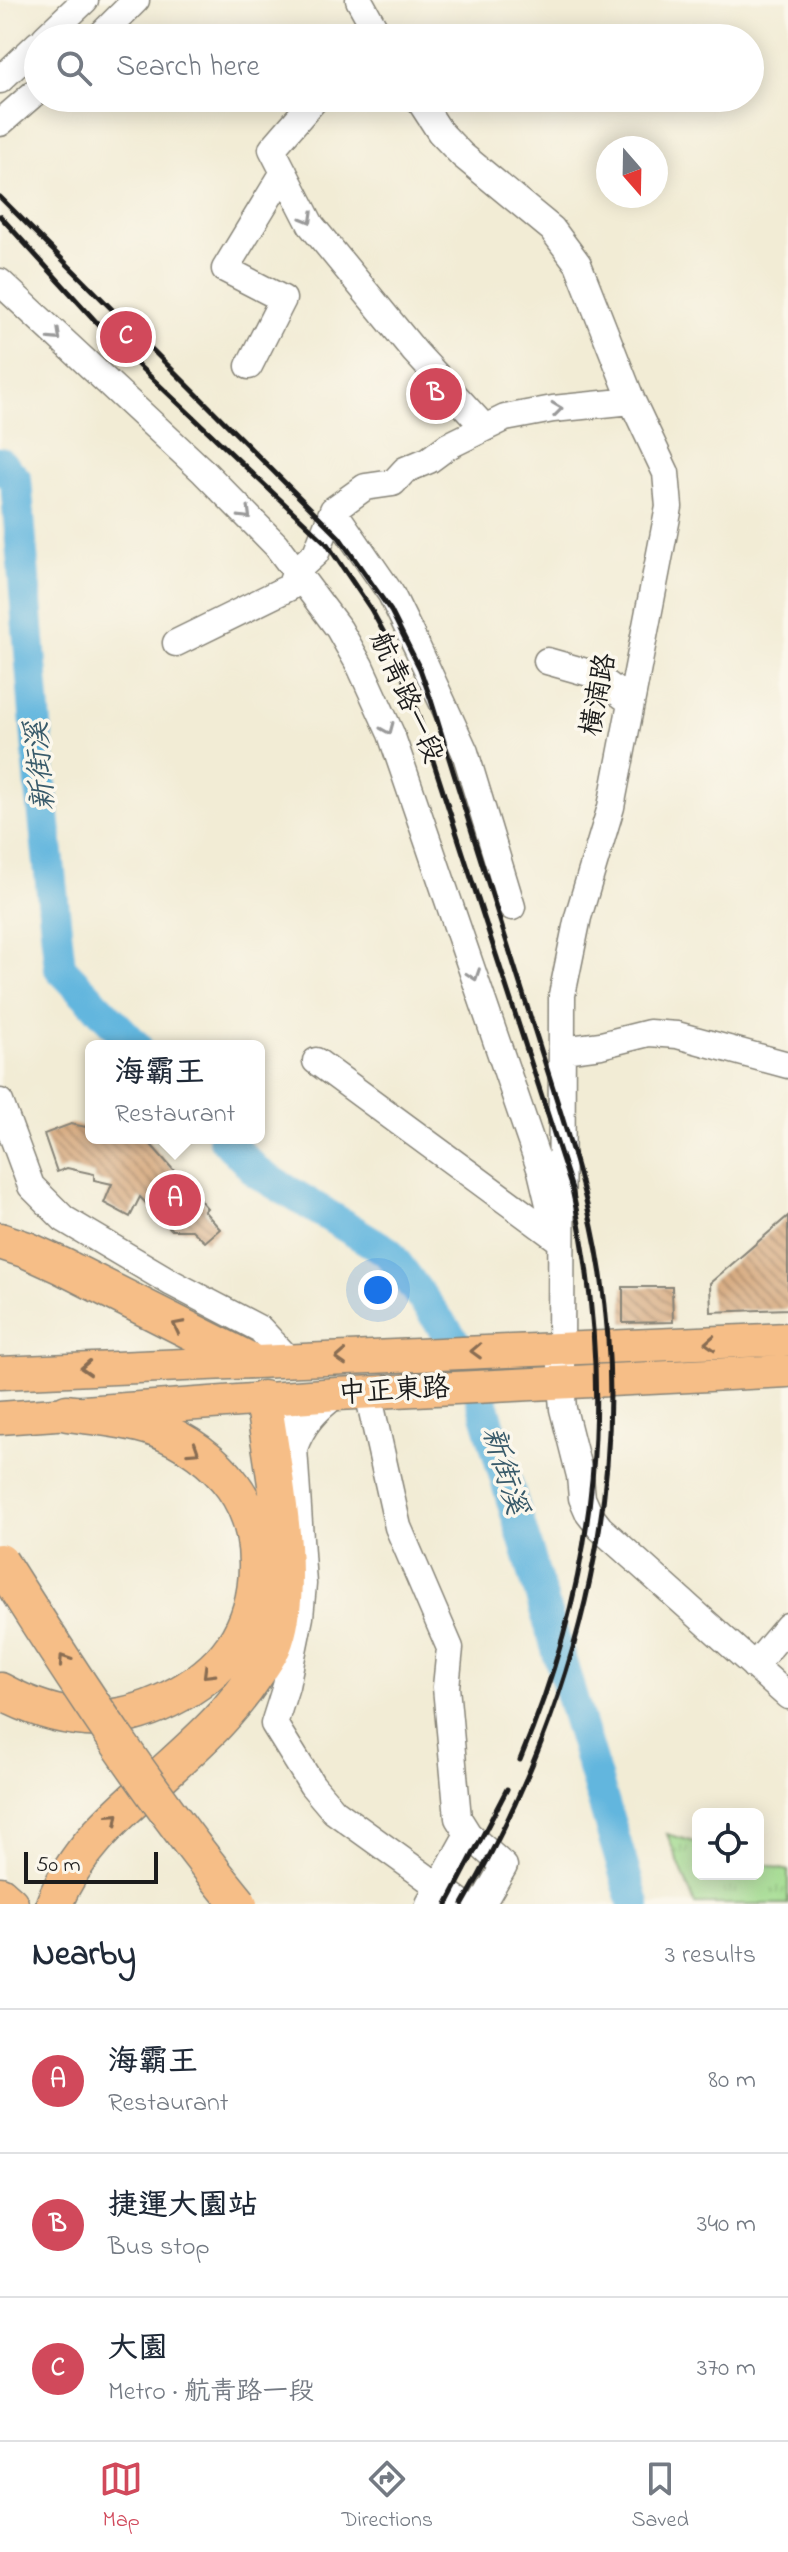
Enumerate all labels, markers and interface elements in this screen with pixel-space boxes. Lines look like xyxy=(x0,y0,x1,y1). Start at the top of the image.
search box xyxy=(24,24,764,112)
icon: search xyxy=(52,46,96,90)
text: Search here xyxy=(116,46,260,90)
north arrow xyxy=(596,136,668,208)
one-way arrow xyxy=(298,209,314,224)
pin: C xyxy=(100,307,152,367)
one-way arrow xyxy=(47,327,62,341)
pin: B xyxy=(410,364,462,424)
one-way arrow xyxy=(550,401,564,418)
one-way arrow xyxy=(237,505,251,519)
street label: 航青路一段 xyxy=(358,626,452,770)
street label: 橫湳路 xyxy=(572,650,628,740)
water label: 新街溪 xyxy=(16,717,68,813)
one-way arrow xyxy=(379,721,395,735)
one-way arrow xyxy=(465,967,481,981)
popup xyxy=(85,1040,265,1144)
text: 海霸王 xyxy=(115,1052,205,1096)
text: Restaurant xyxy=(115,1096,235,1134)
pin: A xyxy=(149,1170,201,1230)
your location xyxy=(358,1270,398,1310)
one-way arrow xyxy=(172,1321,187,1336)
one-way arrow xyxy=(703,1334,716,1351)
one-way arrow xyxy=(469,1343,482,1360)
one-way arrow xyxy=(334,1349,347,1366)
one-way arrow xyxy=(80,1360,92,1377)
street label: 中正東路 xyxy=(337,1369,451,1415)
water label: 新街溪 xyxy=(469,1422,538,1522)
one-way arrow xyxy=(185,1440,199,1455)
one-way arrow xyxy=(59,1655,74,1669)
one-way arrow xyxy=(203,1664,217,1678)
map controls xyxy=(692,1808,764,1880)
button: locate xyxy=(692,1808,764,1880)
one-way arrow xyxy=(104,1813,119,1827)
scale bar xyxy=(24,1848,158,1884)
text: 50 m xyxy=(36,1850,81,1882)
text: Nearby xyxy=(32,1931,136,1981)
text: 3 results xyxy=(665,1937,756,1975)
text: 海霸王 xyxy=(108,2041,198,2085)
text: A xyxy=(50,2062,66,2100)
text: 80 m xyxy=(708,2062,756,2100)
text: Restaurant xyxy=(108,2085,228,2123)
text: 捷運大園站 xyxy=(108,2185,258,2229)
text: B xyxy=(49,2206,67,2244)
text: 340 m xyxy=(697,2206,756,2244)
text: Bus stop xyxy=(108,2229,210,2267)
text: 大園 xyxy=(108,2328,168,2372)
text: C xyxy=(51,2350,65,2388)
text: 370 m xyxy=(697,2350,756,2388)
text: Metro · 航青路一段 xyxy=(108,2374,314,2412)
tab: Map xyxy=(99,2457,143,2537)
tab: Directions xyxy=(342,2457,433,2537)
tab: Saved xyxy=(631,2457,689,2537)

